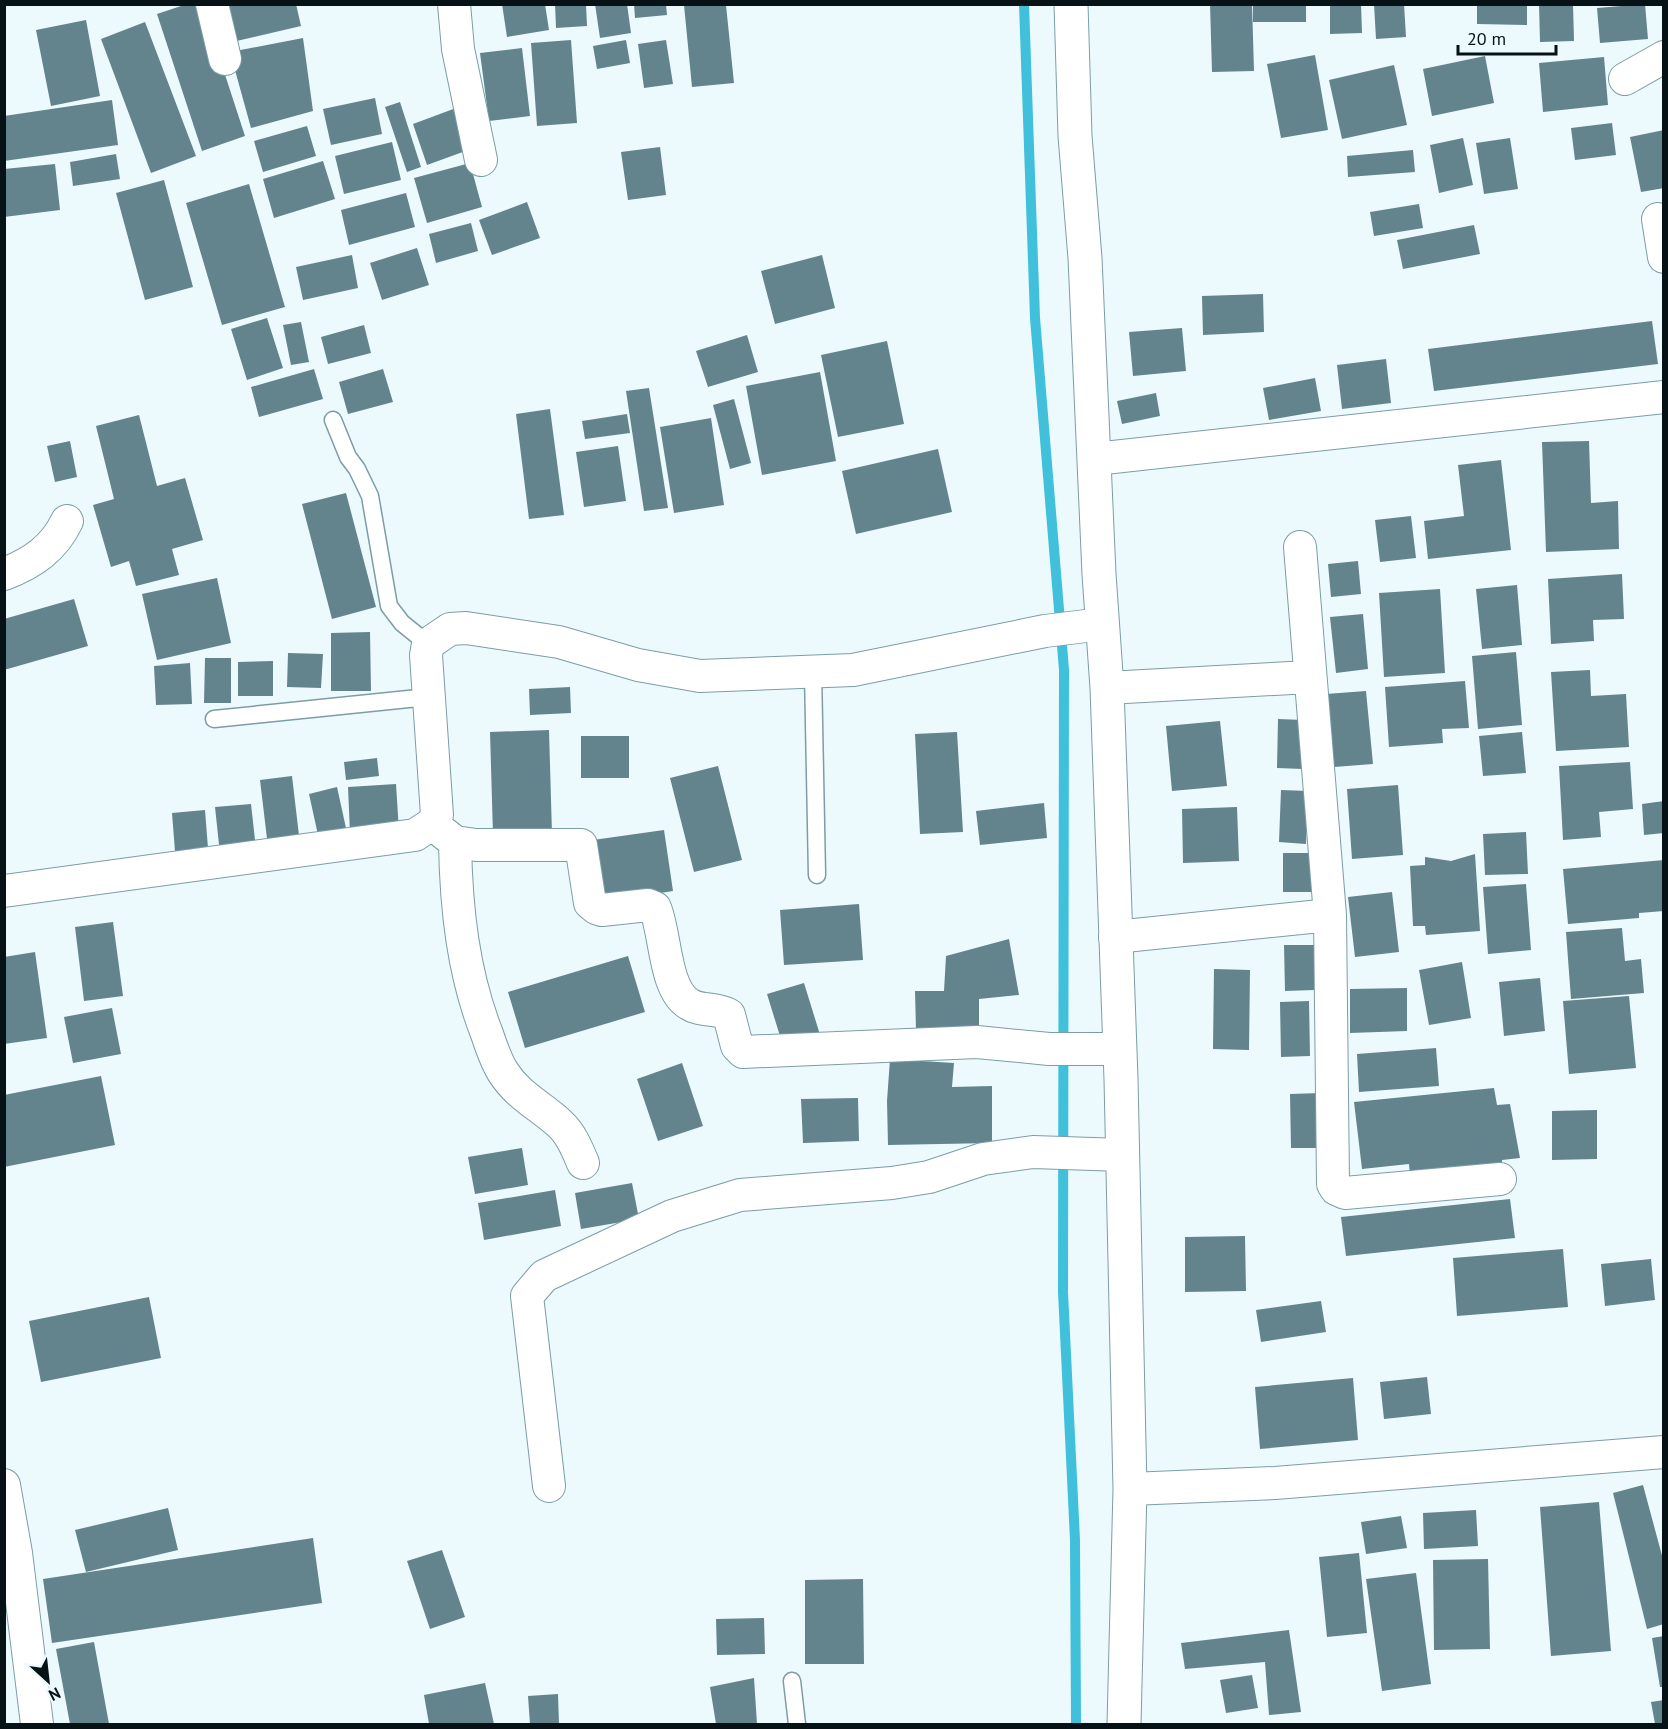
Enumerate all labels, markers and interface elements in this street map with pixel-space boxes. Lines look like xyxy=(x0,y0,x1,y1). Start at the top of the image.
scale bar xyxy=(1458,18,1556,56)
text: 20 m xyxy=(1467,27,1506,50)
north arrow xyxy=(18,1651,78,1711)
text: N xyxy=(46,1683,64,1706)

